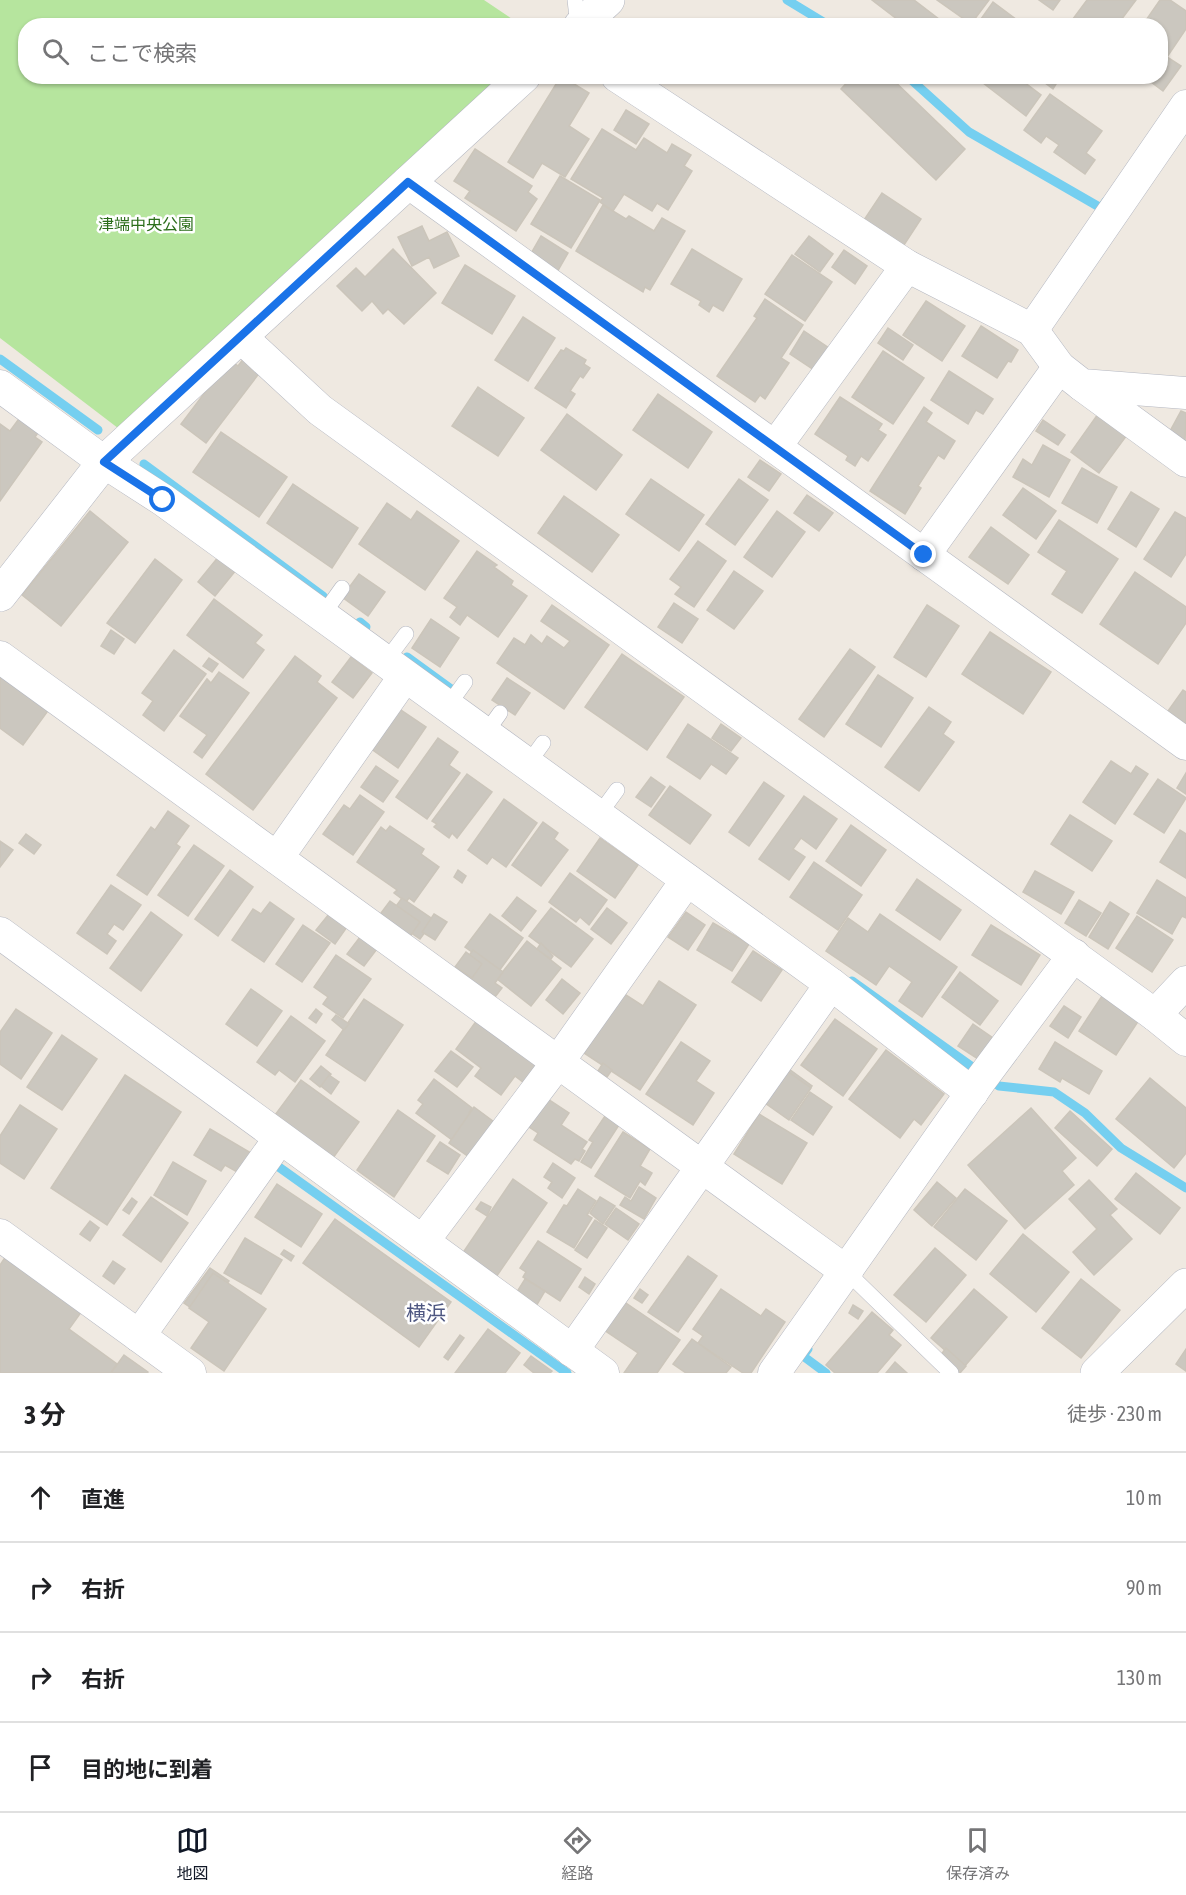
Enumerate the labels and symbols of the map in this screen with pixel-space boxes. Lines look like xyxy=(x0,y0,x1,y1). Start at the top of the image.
park label: 津端中央公園 xyxy=(98,215,194,233)
route start xyxy=(149,486,175,512)
route end xyxy=(910,541,936,567)
district label: 横浜 xyxy=(406,1301,446,1324)

